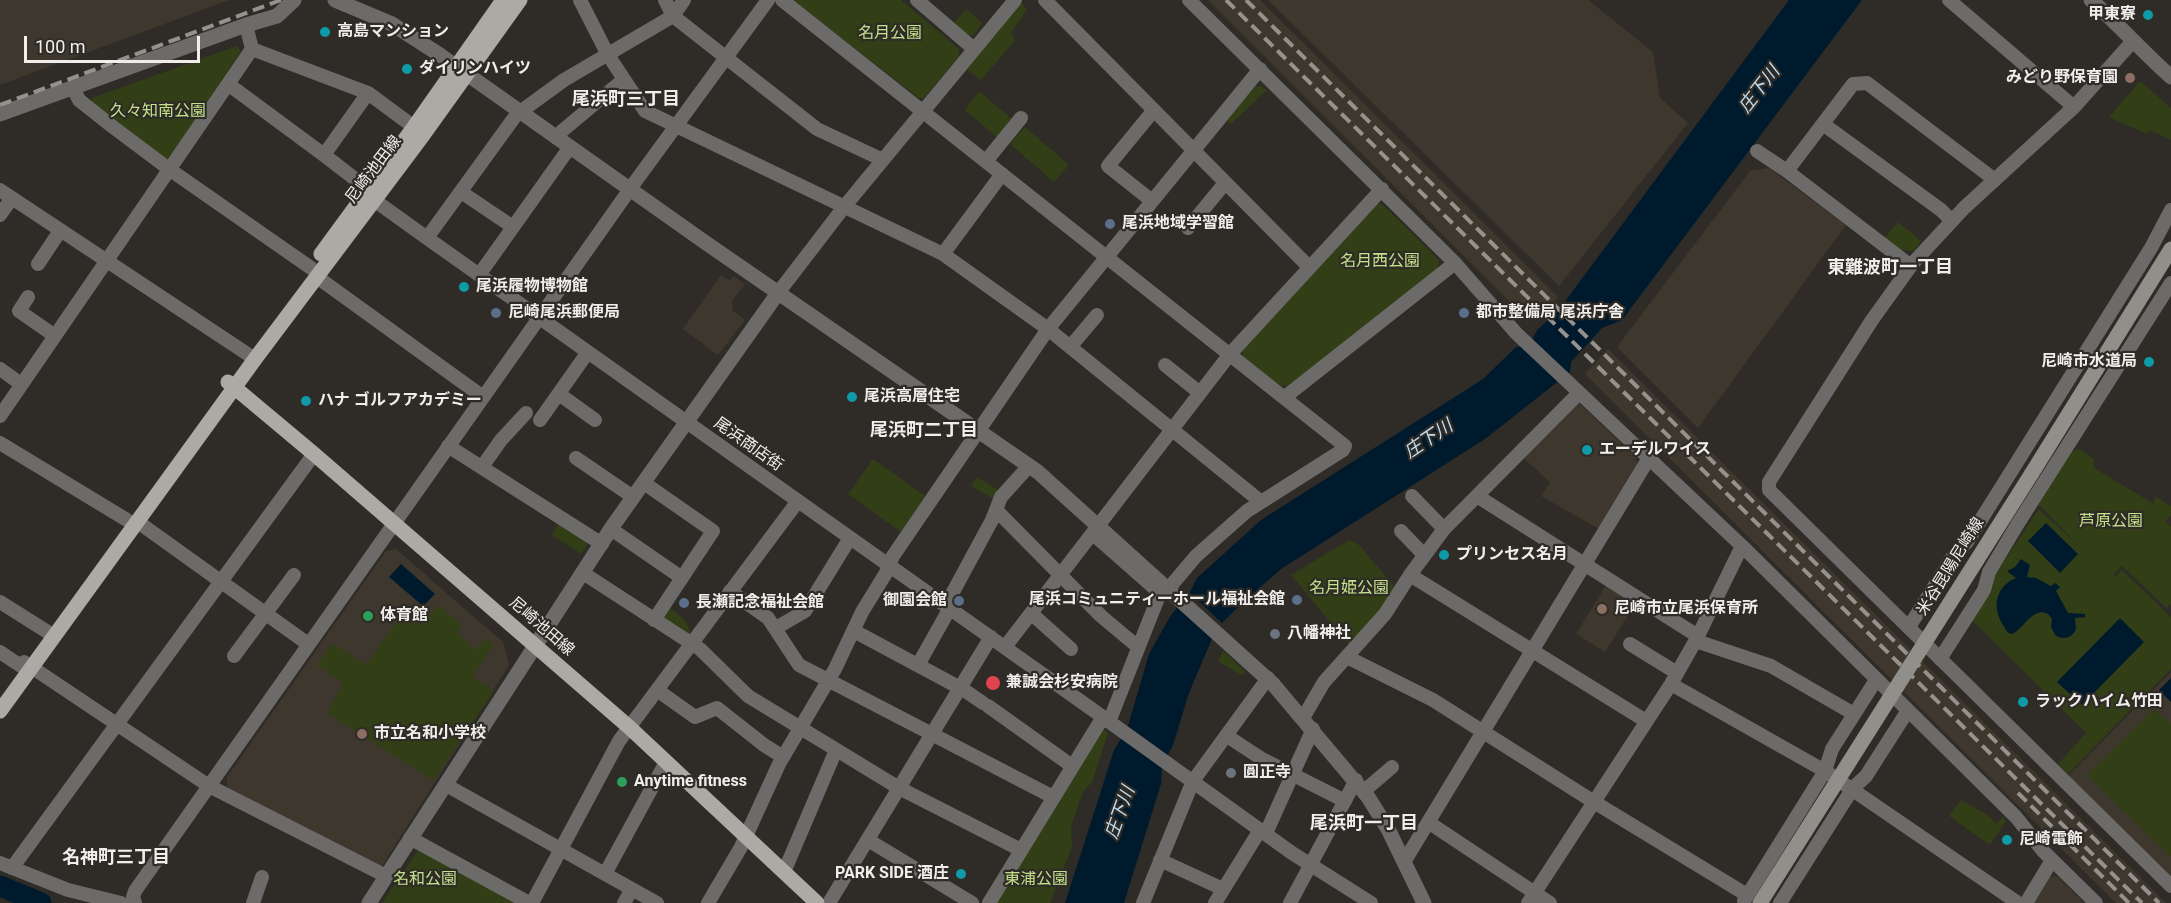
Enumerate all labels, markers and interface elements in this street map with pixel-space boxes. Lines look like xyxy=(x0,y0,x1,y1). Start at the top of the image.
place label: 甲東寮 xyxy=(2088,5,2136,25)
marker: 甲東寮 xyxy=(2141,8,2155,22)
place label: 高島マンション xyxy=(337,22,449,42)
scale bar xyxy=(27,24,202,62)
park label: 名月公園 xyxy=(858,24,922,44)
marker: 高島マンション xyxy=(318,25,332,39)
text: 100 m xyxy=(35,36,86,57)
place label: ダイリンハイツ xyxy=(419,59,531,79)
marker: ダイリンハイツ xyxy=(400,62,414,76)
water label: 庄下川 xyxy=(1735,62,1785,118)
place label: みどり野保育園 xyxy=(2006,68,2118,88)
marker: みどり野保育園 xyxy=(2123,71,2137,85)
district label: 尾浜町三丁目 xyxy=(572,89,680,111)
park label: 久々知南公園 xyxy=(110,102,206,122)
street label: 尼崎池田線 xyxy=(342,132,406,208)
place label: 尾浜地域学習館 xyxy=(1122,214,1234,234)
marker: 尾浜地域学習館 xyxy=(1103,217,1117,231)
park label: 名月西公園 xyxy=(1340,252,1420,272)
district label: 東難波町一丁目 xyxy=(1827,257,1953,279)
place label: 尾浜履物博物館 xyxy=(476,277,588,297)
marker: 尾浜履物博物館 xyxy=(457,280,471,294)
place label: 尼崎尾浜郵便局 xyxy=(508,303,620,323)
place label: 都市整備局 尾浜庁舎 xyxy=(1476,303,1624,323)
marker: 尼崎尾浜郵便局 xyxy=(489,306,503,320)
marker: 都市整備局 尾浜庁舎 xyxy=(1457,306,1471,320)
place label: 尼崎市水道局 xyxy=(2041,352,2137,372)
marker: 尼崎市水道局 xyxy=(2142,355,2156,369)
place label: 尾浜高層住宅 xyxy=(864,387,960,407)
marker: 尾浜高層住宅 xyxy=(845,390,859,404)
place label: ハナ ゴルフアカデミー xyxy=(318,391,482,411)
marker: ハナ ゴルフアカデミー xyxy=(299,394,313,408)
street label: 尾浜商店街 xyxy=(710,414,786,476)
water label: 庄下川 xyxy=(1401,416,1457,464)
district label: 尾浜町二丁目 xyxy=(870,420,978,442)
place label: エーデルワイス xyxy=(1599,440,1711,460)
marker: エーデルワイス xyxy=(1580,443,1594,457)
park label: 芦原公園 xyxy=(2079,512,2143,532)
street label: 米谷昆陽尼崎線 xyxy=(1913,514,1989,620)
place label: プリンセス名月 xyxy=(1456,545,1568,565)
marker: プリンセス名月 xyxy=(1437,548,1451,562)
park label: 名月姫公園 xyxy=(1309,579,1389,599)
place label: 尾浜コミュニティーホール福祉会館 xyxy=(1029,590,1285,610)
place label: 御園会館 xyxy=(883,591,947,611)
place label: 長瀬記念福祉会館 xyxy=(696,593,824,613)
marker: 尾浜コミュニティーホール福祉会館 xyxy=(1290,593,1304,607)
street label: 尼崎池田線 xyxy=(505,594,577,660)
marker: 御園会館 xyxy=(952,594,966,608)
marker: 長瀬記念福祉会館 xyxy=(677,596,691,610)
place label: 尼崎市立尾浜保育所 xyxy=(1614,599,1758,619)
marker: 尼崎市立尾浜保育所 xyxy=(1595,602,1609,616)
place label: 体育館 xyxy=(380,606,428,626)
marker: 体育館 xyxy=(361,609,375,623)
place label: 八幡神社 xyxy=(1287,624,1351,644)
marker: 八幡神社 xyxy=(1268,627,1282,641)
place label: 兼誠会杉安病院 xyxy=(1006,673,1118,693)
marker: 兼誠会杉安病院 xyxy=(984,674,1002,692)
place label: ラックハイム竹田 xyxy=(2035,692,2163,712)
marker: ラックハイム竹田 xyxy=(2016,695,2030,709)
place label: 市立名和小学校 xyxy=(374,724,486,744)
marker: 市立名和小学校 xyxy=(355,727,369,741)
place label: 圓正寺 xyxy=(1243,763,1291,783)
marker: 圓正寺 xyxy=(1224,766,1238,780)
place label: Anytime fitness xyxy=(634,772,747,792)
marker: Anytime fitness xyxy=(615,775,629,789)
water label: 庄下川 xyxy=(1102,784,1140,842)
district label: 尾浜町一丁目 xyxy=(1310,813,1418,835)
place label: 尼崎電飾 xyxy=(2019,830,2083,850)
marker: 尼崎電飾 xyxy=(2000,833,2014,847)
district label: 名神町三丁目 xyxy=(62,847,170,869)
place label: PARK SIDE 酒庄 xyxy=(835,864,949,884)
marker: PARK SIDE 酒庄 xyxy=(954,867,968,881)
park label: 名和公園 xyxy=(393,870,457,890)
park label: 東浦公園 xyxy=(1004,870,1068,890)

